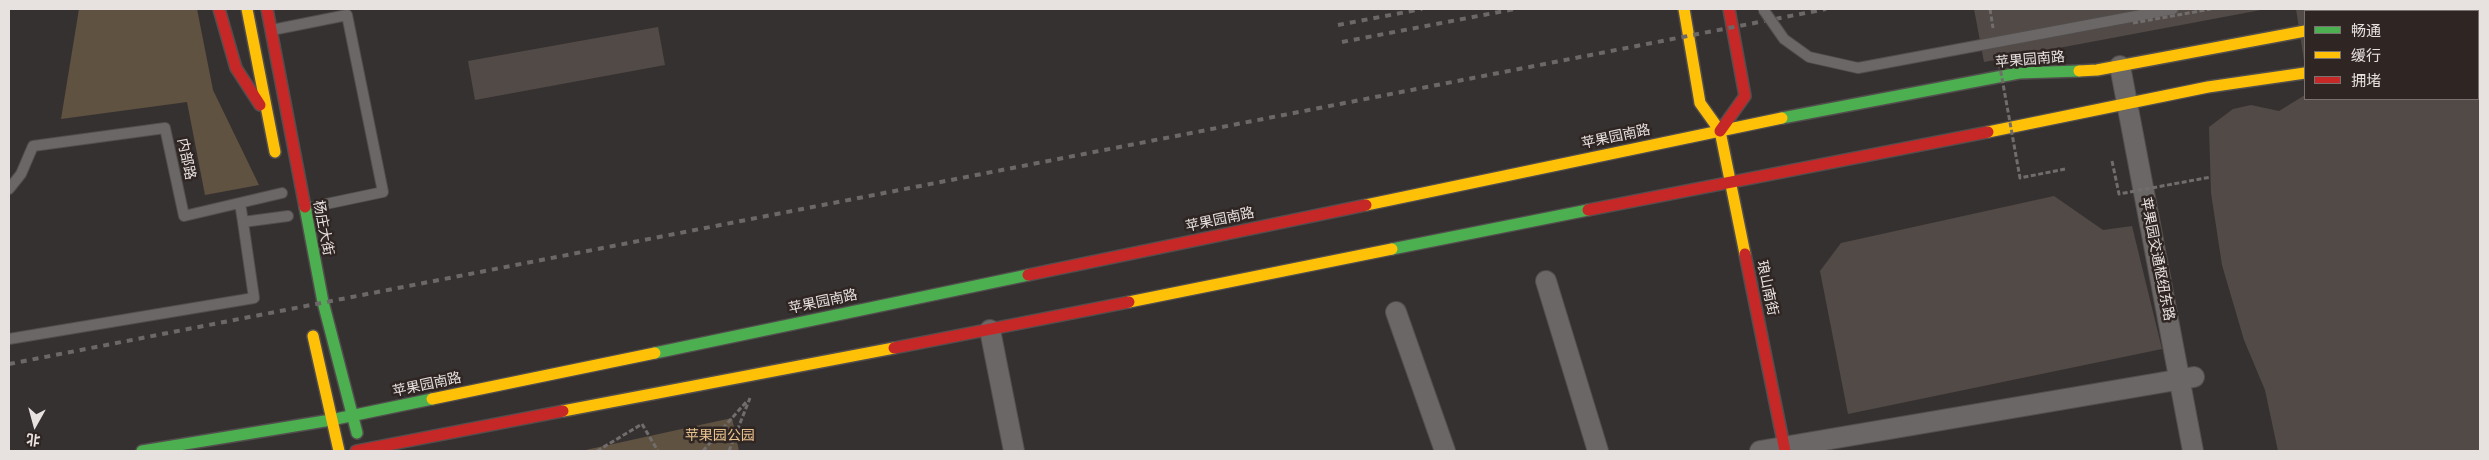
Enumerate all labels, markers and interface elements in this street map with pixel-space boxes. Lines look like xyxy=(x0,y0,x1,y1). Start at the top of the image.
legend xyxy=(2304,10,2479,100)
text: 畅通 xyxy=(2351,20,2381,40)
text: 缓行 xyxy=(2351,45,2381,65)
street label: 苹果园南路 xyxy=(1994,49,2066,71)
text: 拥堵 xyxy=(2351,70,2381,90)
street label: 苹果园南路 xyxy=(1580,122,1652,152)
street label: 内部路 xyxy=(173,137,199,181)
street label: 苹果园交通枢纽东路 xyxy=(2137,196,2177,322)
street label: 杨庄大街 xyxy=(309,199,337,257)
street label: 苹果园南路 xyxy=(1184,205,1256,235)
street label: 琅山南街 xyxy=(1753,259,1781,317)
street label: 苹果园南路 xyxy=(787,287,859,317)
street label: 苹果园南路 xyxy=(391,370,463,400)
north arrow xyxy=(10,400,60,450)
park label: 苹果园公园 xyxy=(685,428,755,444)
text: 北 xyxy=(25,430,41,451)

